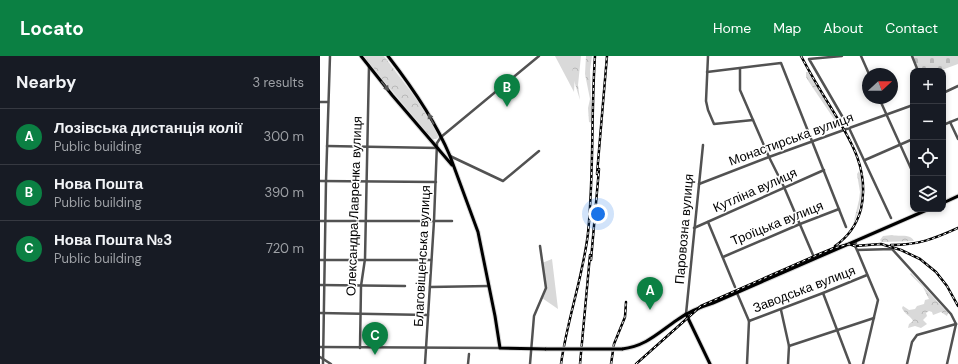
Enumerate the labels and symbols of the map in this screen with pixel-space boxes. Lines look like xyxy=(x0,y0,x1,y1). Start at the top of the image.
north arrow xyxy=(862,68,898,104)
pin: B xyxy=(494,74,520,107)
one-way arrow xyxy=(381,81,389,92)
street label: Монастирська вулиця xyxy=(726,108,856,170)
one-way arrow xyxy=(428,113,434,125)
street label: Олександра Лавренка вулиця xyxy=(342,116,366,296)
street label: Кутліна вулиця xyxy=(710,164,800,216)
street label: Паровозна вулиця xyxy=(671,173,697,285)
street label: Благовіщенська вулиця xyxy=(410,185,434,327)
street label: Троїцька вулиця xyxy=(728,197,826,249)
your location xyxy=(588,204,608,224)
street label: Заводська вулиця xyxy=(750,262,858,316)
pin: A xyxy=(637,277,663,310)
pin: C xyxy=(362,322,388,355)

